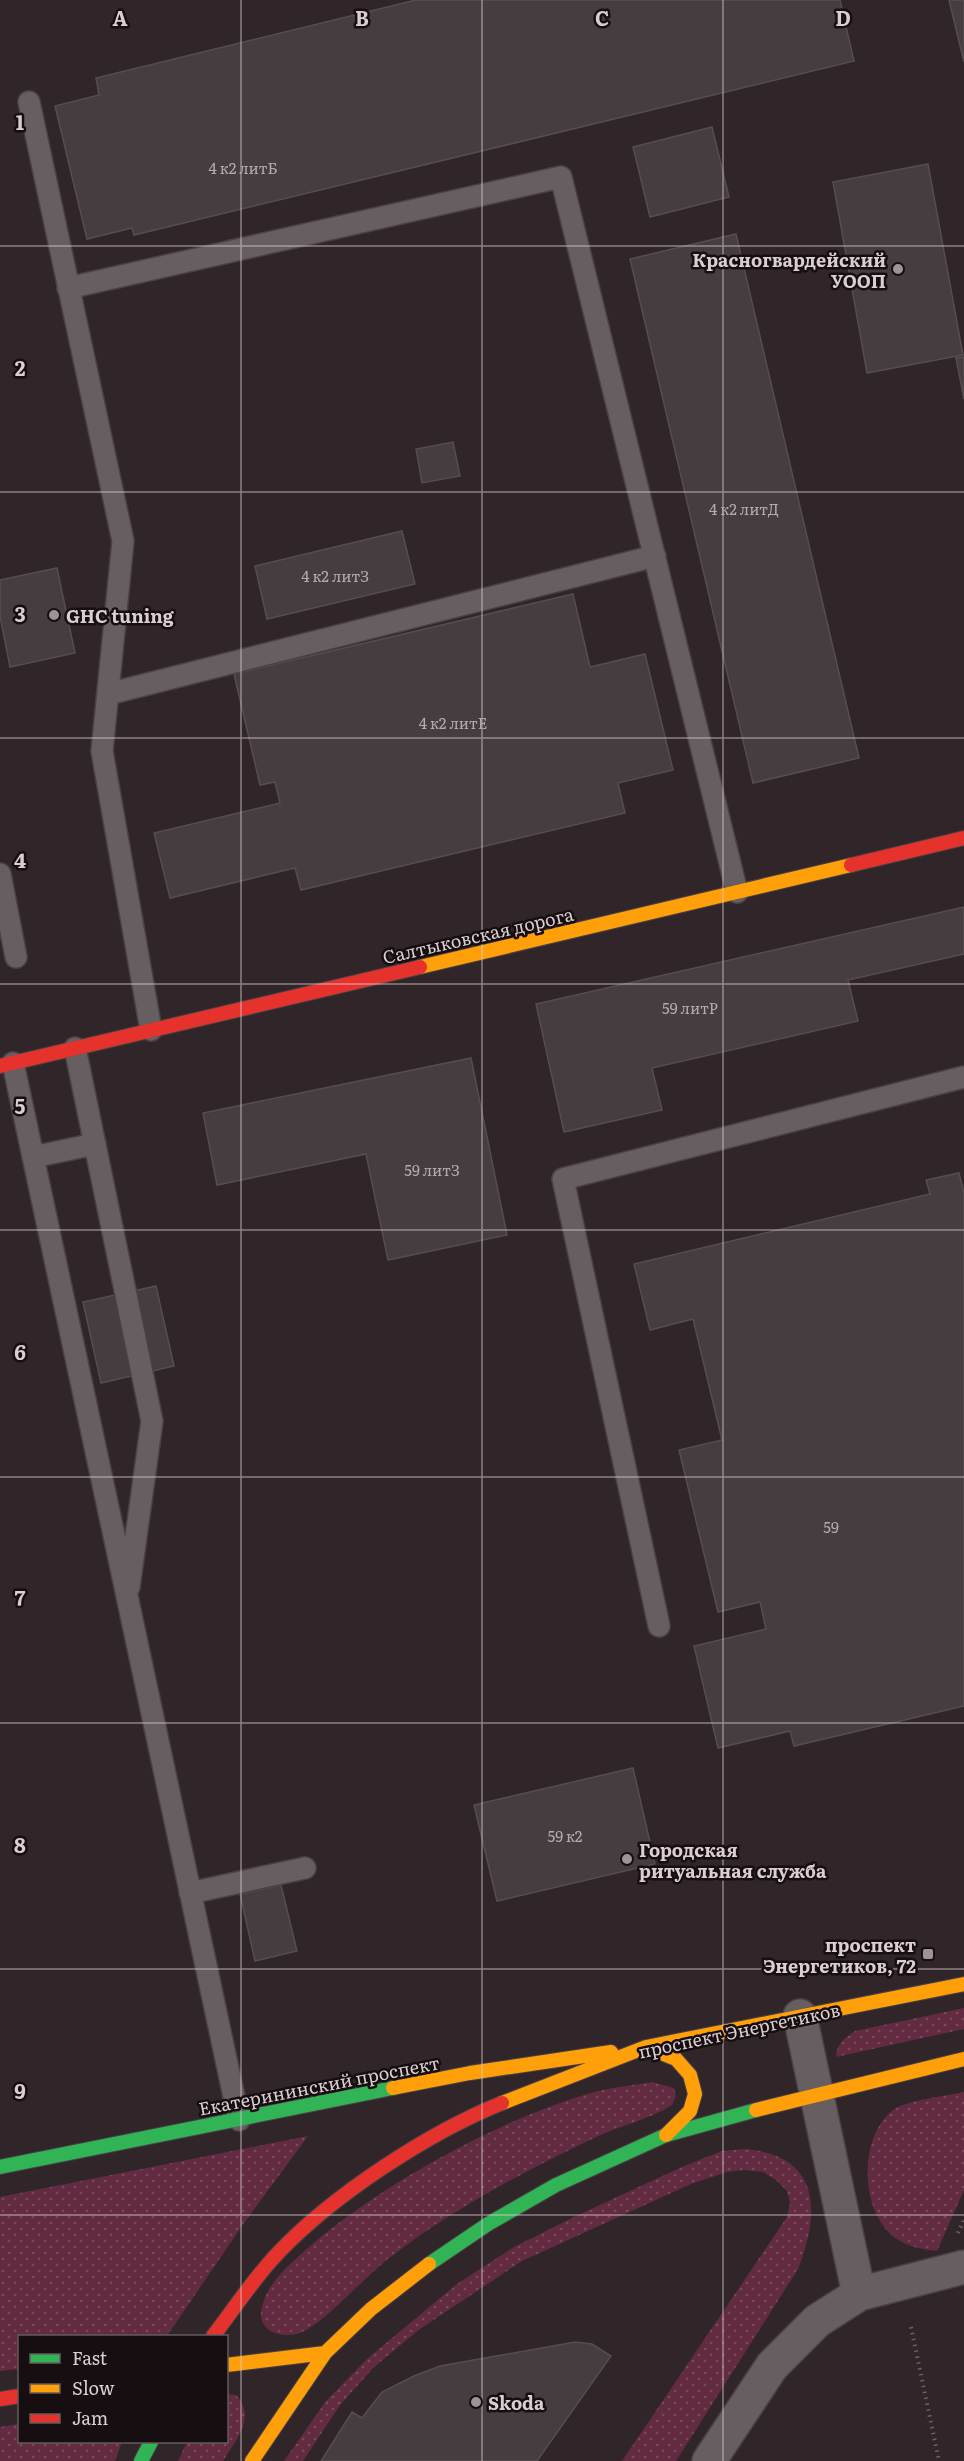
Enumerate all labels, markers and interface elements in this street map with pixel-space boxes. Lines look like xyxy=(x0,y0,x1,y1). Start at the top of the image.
text: A xyxy=(112,2,128,32)
text: B xyxy=(355,2,369,32)
text: C xyxy=(595,2,609,32)
text: D xyxy=(835,2,851,32)
text: 1 xyxy=(16,106,24,136)
house number: 4 к2 литБ xyxy=(208,156,278,179)
place label: Красногвардейский УООП xyxy=(692,246,886,294)
marker: Красногвардейский УООП xyxy=(891,262,905,276)
text: 2 xyxy=(15,352,26,382)
house number: 4 к2 литД xyxy=(709,497,779,520)
house number: 4 к2 литЗ xyxy=(301,564,369,587)
text: 3 xyxy=(14,598,26,628)
place label: GHC tuning xyxy=(66,602,175,629)
marker: GHC tuning xyxy=(47,608,61,622)
house number: 4 к2 литЕ xyxy=(419,711,487,734)
text: 4 xyxy=(14,844,26,874)
street label: Салтыковская дорога xyxy=(380,900,576,970)
house number: 59 литР xyxy=(662,996,718,1019)
text: 5 xyxy=(15,1090,26,1120)
house number: 59 литЗ xyxy=(404,1158,460,1181)
text: 6 xyxy=(14,1336,26,1366)
house number: 59 xyxy=(823,1515,839,1538)
text: 7 xyxy=(15,1582,26,1612)
house number: 59 к2 xyxy=(548,1824,583,1847)
text: 8 xyxy=(14,1829,26,1859)
place label: Городская ритуальная служба xyxy=(639,1836,827,1884)
marker: Городская ритуальная служба xyxy=(620,1852,634,1866)
place label: проспект Энергетиков, 72 xyxy=(763,1931,916,1979)
marker: проспект Энергетиков, 72 xyxy=(921,1947,935,1961)
street label: проспект Энергетиков xyxy=(636,1995,842,2065)
street label: Екатерининский проспект xyxy=(196,2048,442,2122)
text: 9 xyxy=(14,2075,26,2105)
legend xyxy=(18,2335,228,2443)
text: Fast xyxy=(72,2344,108,2371)
text: Slow xyxy=(72,2374,115,2401)
place label: Skoda xyxy=(488,2389,545,2416)
marker: Skoda xyxy=(469,2395,483,2409)
text: Jam xyxy=(72,2404,108,2431)

